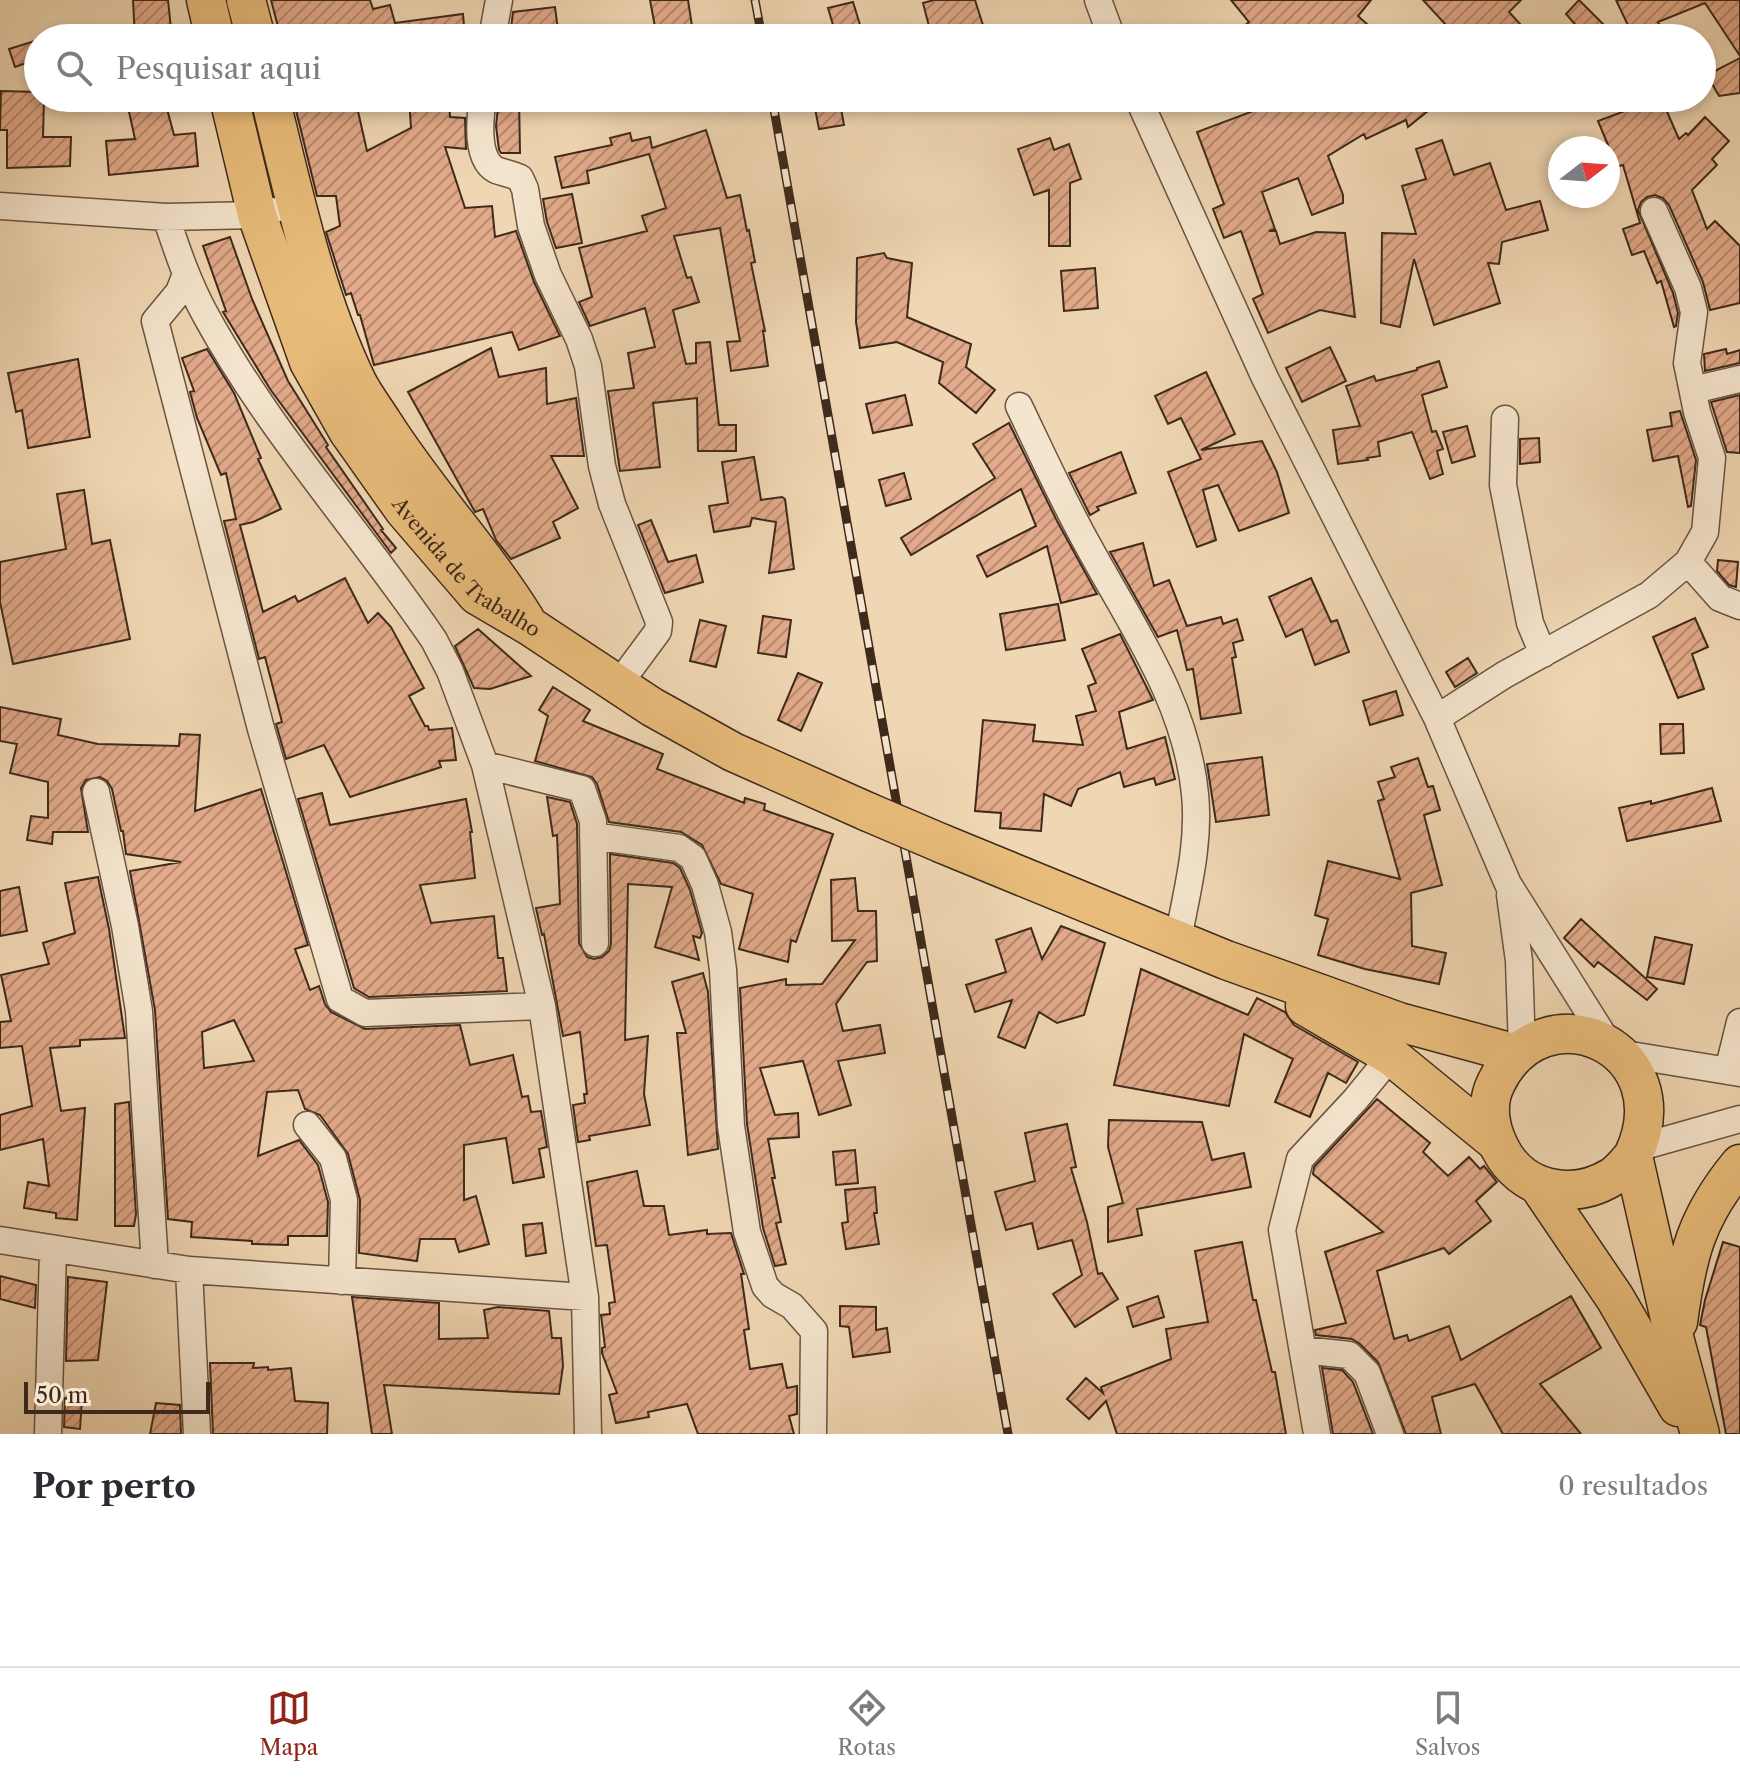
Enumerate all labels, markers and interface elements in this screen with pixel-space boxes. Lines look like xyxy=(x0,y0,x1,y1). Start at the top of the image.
search box xyxy=(24,24,1716,112)
icon: search xyxy=(52,46,96,90)
text: Pesquisar aqui xyxy=(116,50,321,87)
north arrow xyxy=(1548,136,1620,208)
street label: Avenida de Trabalho xyxy=(387,492,545,642)
scale bar xyxy=(24,1378,210,1414)
text: 50 m xyxy=(36,1382,88,1409)
text: Por perto xyxy=(32,1465,196,1507)
text: 0 resultados xyxy=(1558,1470,1708,1502)
tab: Mapa xyxy=(260,1686,318,1761)
tab: Rotas xyxy=(838,1686,896,1761)
tab: Salvos xyxy=(1415,1686,1480,1761)

